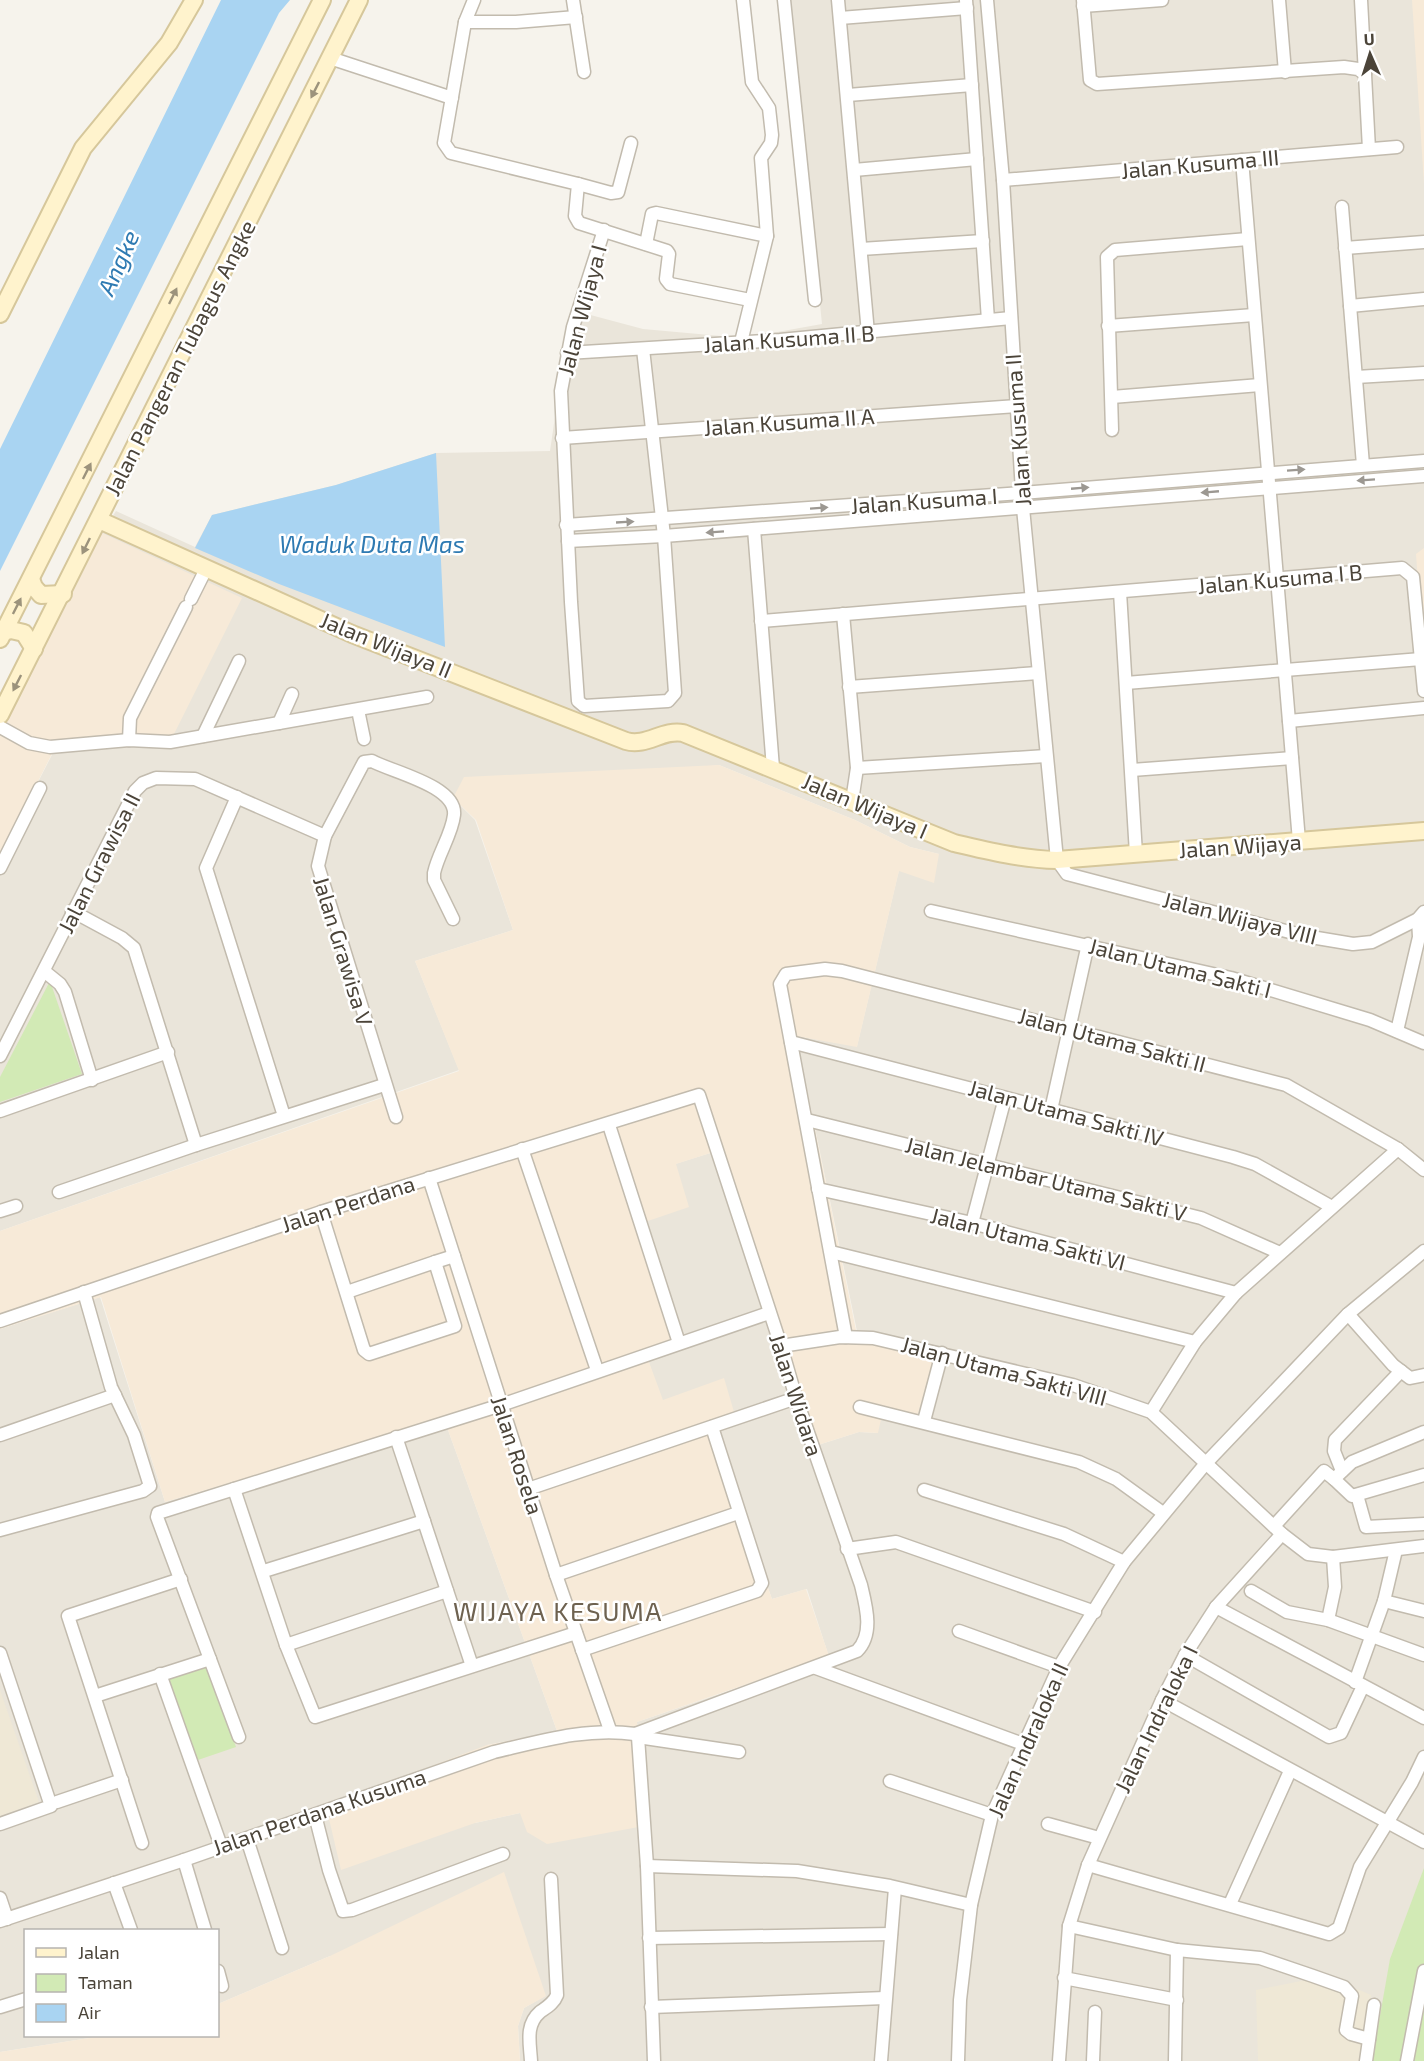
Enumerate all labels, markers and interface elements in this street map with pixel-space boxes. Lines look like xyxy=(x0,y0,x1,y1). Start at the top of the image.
north arrow xyxy=(1340,24,1400,84)
text: U xyxy=(1363,29,1375,48)
one-way arrow xyxy=(310,81,320,99)
street label: Jalan Kusuma III xyxy=(1120,143,1280,183)
street label: Jalan Pangeran Tubagus Angke xyxy=(98,216,260,500)
water label: Angke xyxy=(90,225,145,300)
street label: Jalan Wijaya I xyxy=(551,242,612,378)
one-way arrow xyxy=(169,288,178,305)
street label: Jalan Kusuma II B xyxy=(703,319,875,357)
street label: Jalan Kusuma II xyxy=(999,353,1035,507)
street label: Jalan Kusuma II A xyxy=(703,402,875,440)
one-way arrow xyxy=(82,462,91,479)
one-way arrow xyxy=(1286,466,1305,475)
one-way arrow xyxy=(1356,475,1375,485)
street label: Jalan Kusuma I xyxy=(850,482,998,518)
one-way arrow xyxy=(1071,484,1090,493)
one-way arrow xyxy=(1200,487,1219,497)
one-way arrow xyxy=(810,504,829,513)
one-way arrow xyxy=(615,517,634,526)
one-way arrow xyxy=(706,527,725,537)
water label: Waduk Duta Mas xyxy=(279,529,465,558)
one-way arrow xyxy=(82,537,92,555)
street label: Jalan Kusuma I B xyxy=(1196,558,1364,598)
one-way arrow xyxy=(12,597,22,614)
street label: Jalan Wijaya II xyxy=(316,606,456,683)
one-way arrow xyxy=(12,674,22,692)
street label: Jalan Wijaya I xyxy=(798,767,932,844)
street label: Jalan Grawisa II xyxy=(52,788,145,937)
street label: Jalan Wijaya xyxy=(1178,828,1302,863)
street label: Jalan Grawisa V xyxy=(309,873,379,1029)
street label: Jalan Wijaya VIII xyxy=(1160,885,1320,950)
street label: Jalan Utama Sakti I xyxy=(1086,932,1274,1002)
street label: Jalan Utama Sakti II xyxy=(1016,1001,1209,1077)
street label: Jalan Utama Sakti IV xyxy=(966,1073,1167,1151)
street label: Jalan Jelambar Utama Sakti V xyxy=(903,1130,1190,1226)
street label: Jalan Perdana xyxy=(278,1169,418,1237)
street label: Jalan Utama Sakti VI xyxy=(928,1201,1129,1275)
street label: Jalan Widara xyxy=(765,1330,829,1459)
street label: Jalan Utama Sakti VIII xyxy=(899,1330,1110,1410)
street label: Jalan Rosela xyxy=(487,1392,549,1517)
district label: WIJAYA KESUMA xyxy=(453,1595,663,1626)
street label: Jalan Indraloka I xyxy=(1108,1641,1202,1797)
street label: Jalan Indraloka II xyxy=(981,1658,1073,1821)
street label: Jalan Perdana Kusuma xyxy=(208,1762,429,1860)
legend xyxy=(24,1929,219,2037)
text: Jalan xyxy=(78,1941,120,1963)
text: Taman xyxy=(78,1971,133,1993)
text: Air xyxy=(78,2001,101,2023)

